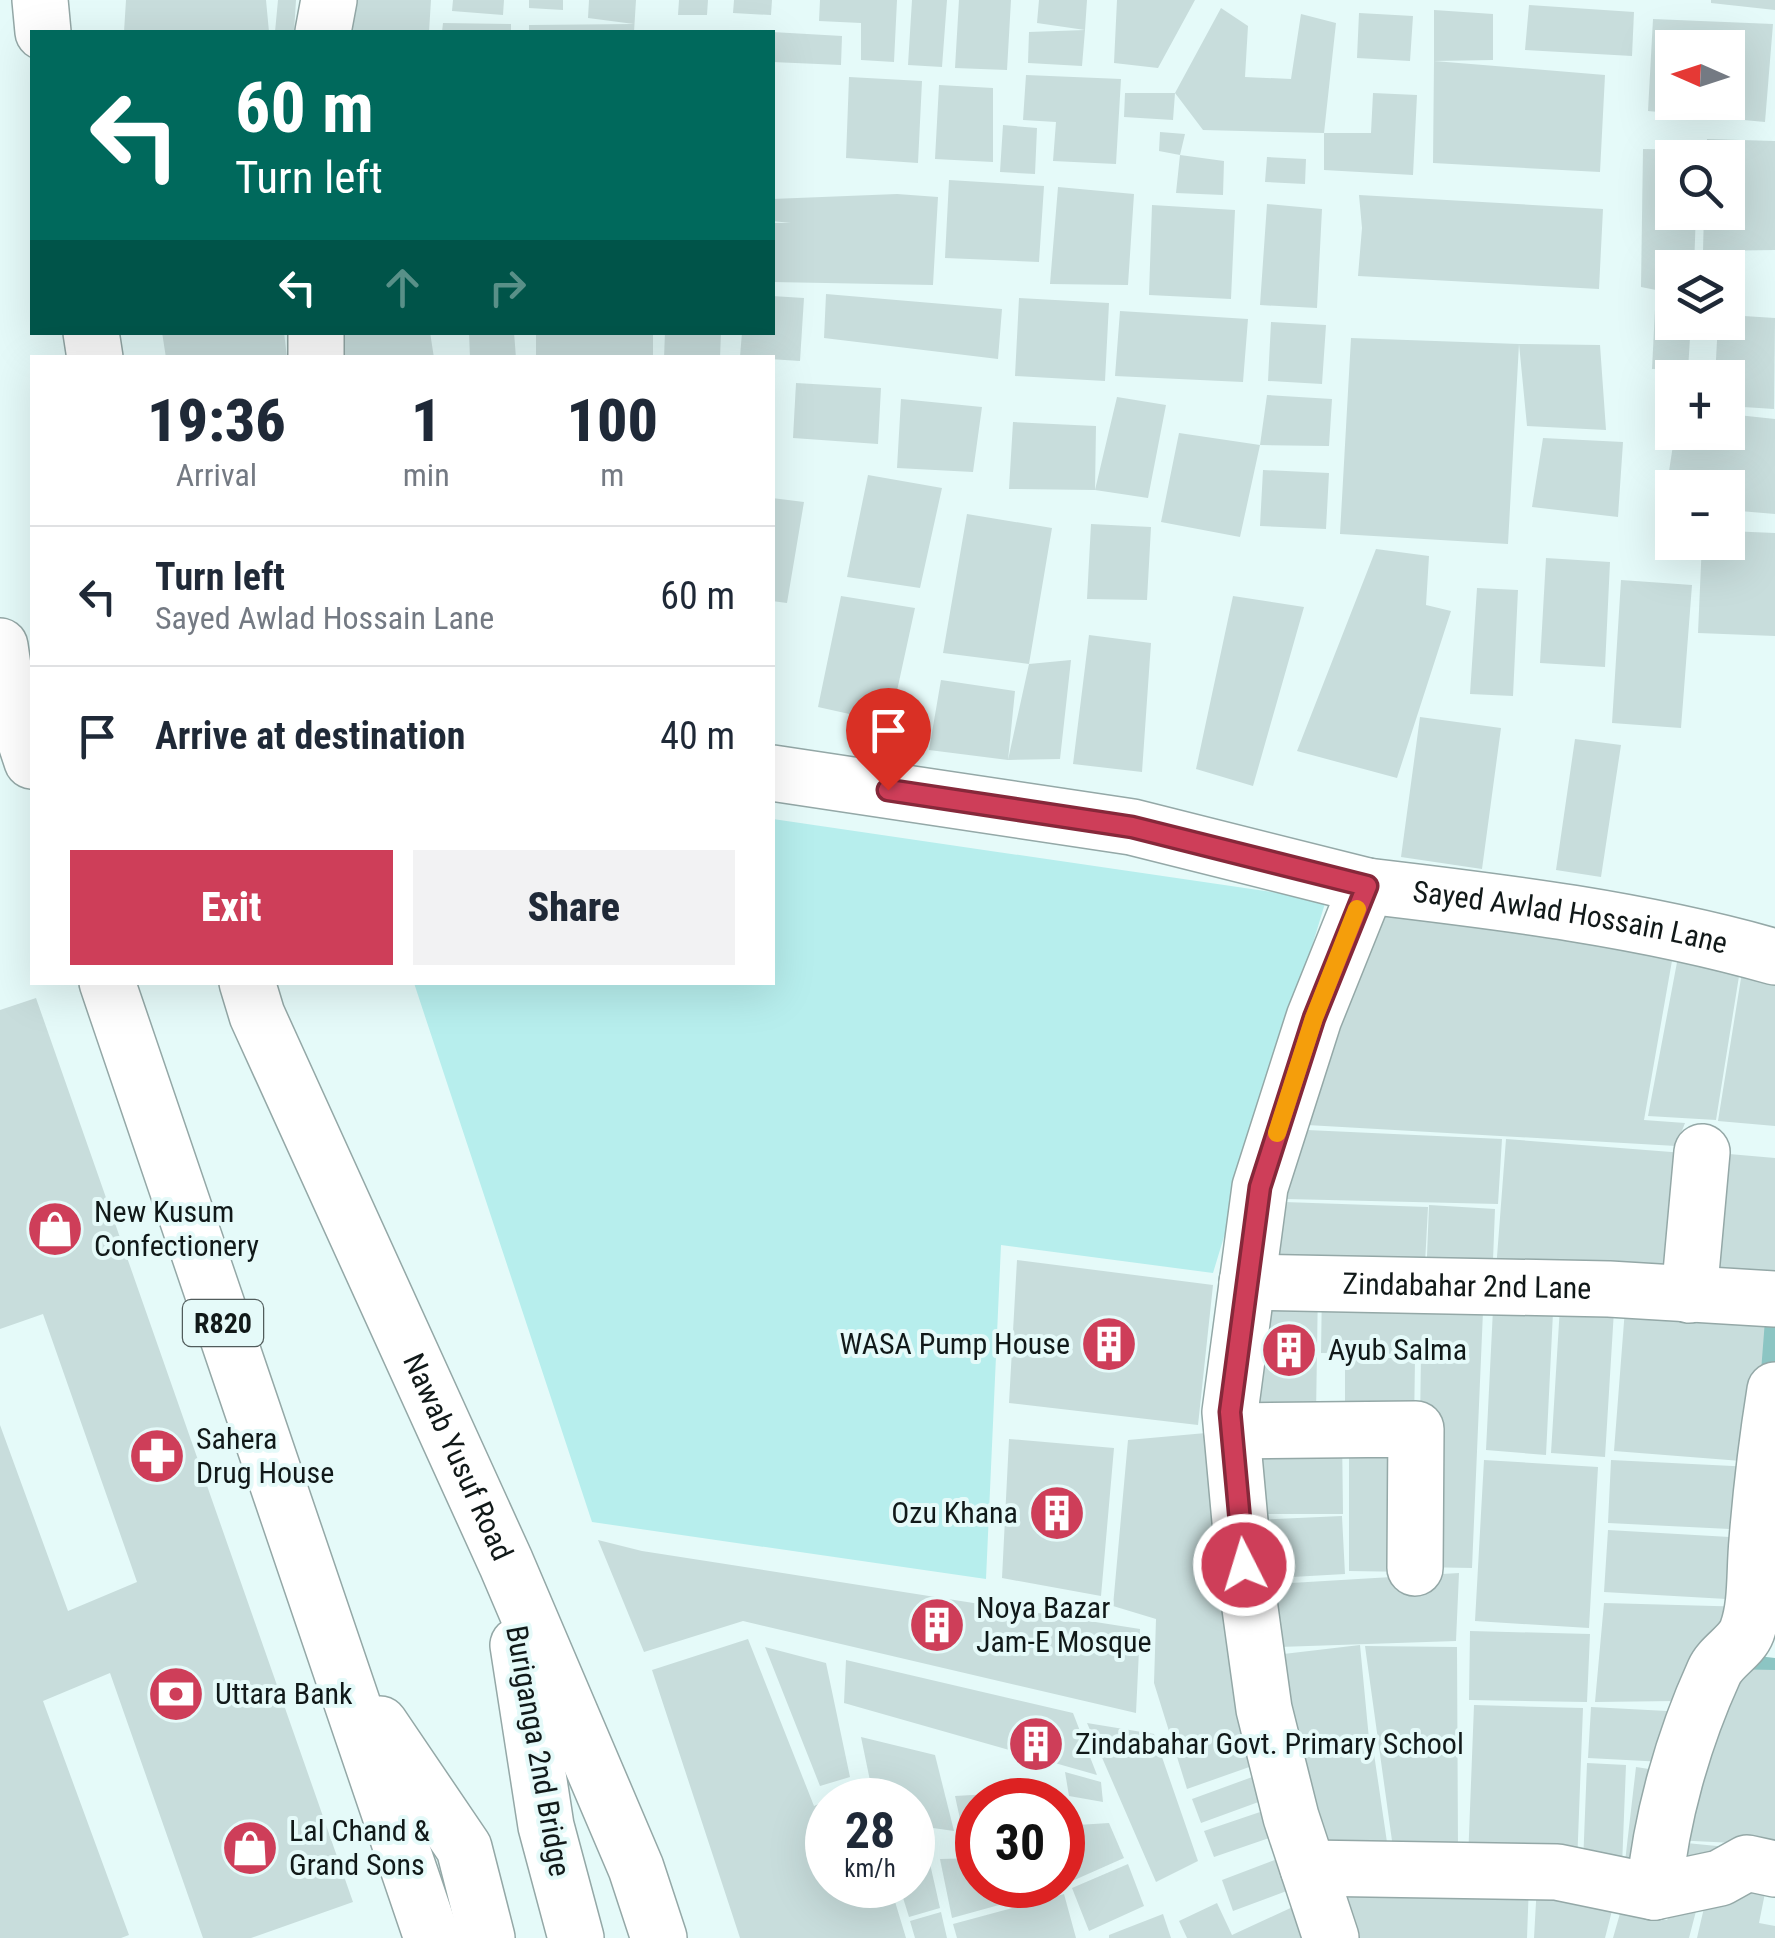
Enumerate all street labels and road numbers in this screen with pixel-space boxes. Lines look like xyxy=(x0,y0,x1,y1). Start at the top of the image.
street label: Sayed Awlad Hossain Lane xyxy=(1411,874,1731,961)
street label: Zindabahar 2nd Lane xyxy=(1342,1266,1592,1306)
road number: R820 xyxy=(183,1300,263,1346)
street label: Nawab Yusuf Road xyxy=(396,1348,520,1566)
street label: Buriganga 2nd Bridge xyxy=(499,1623,578,1879)

